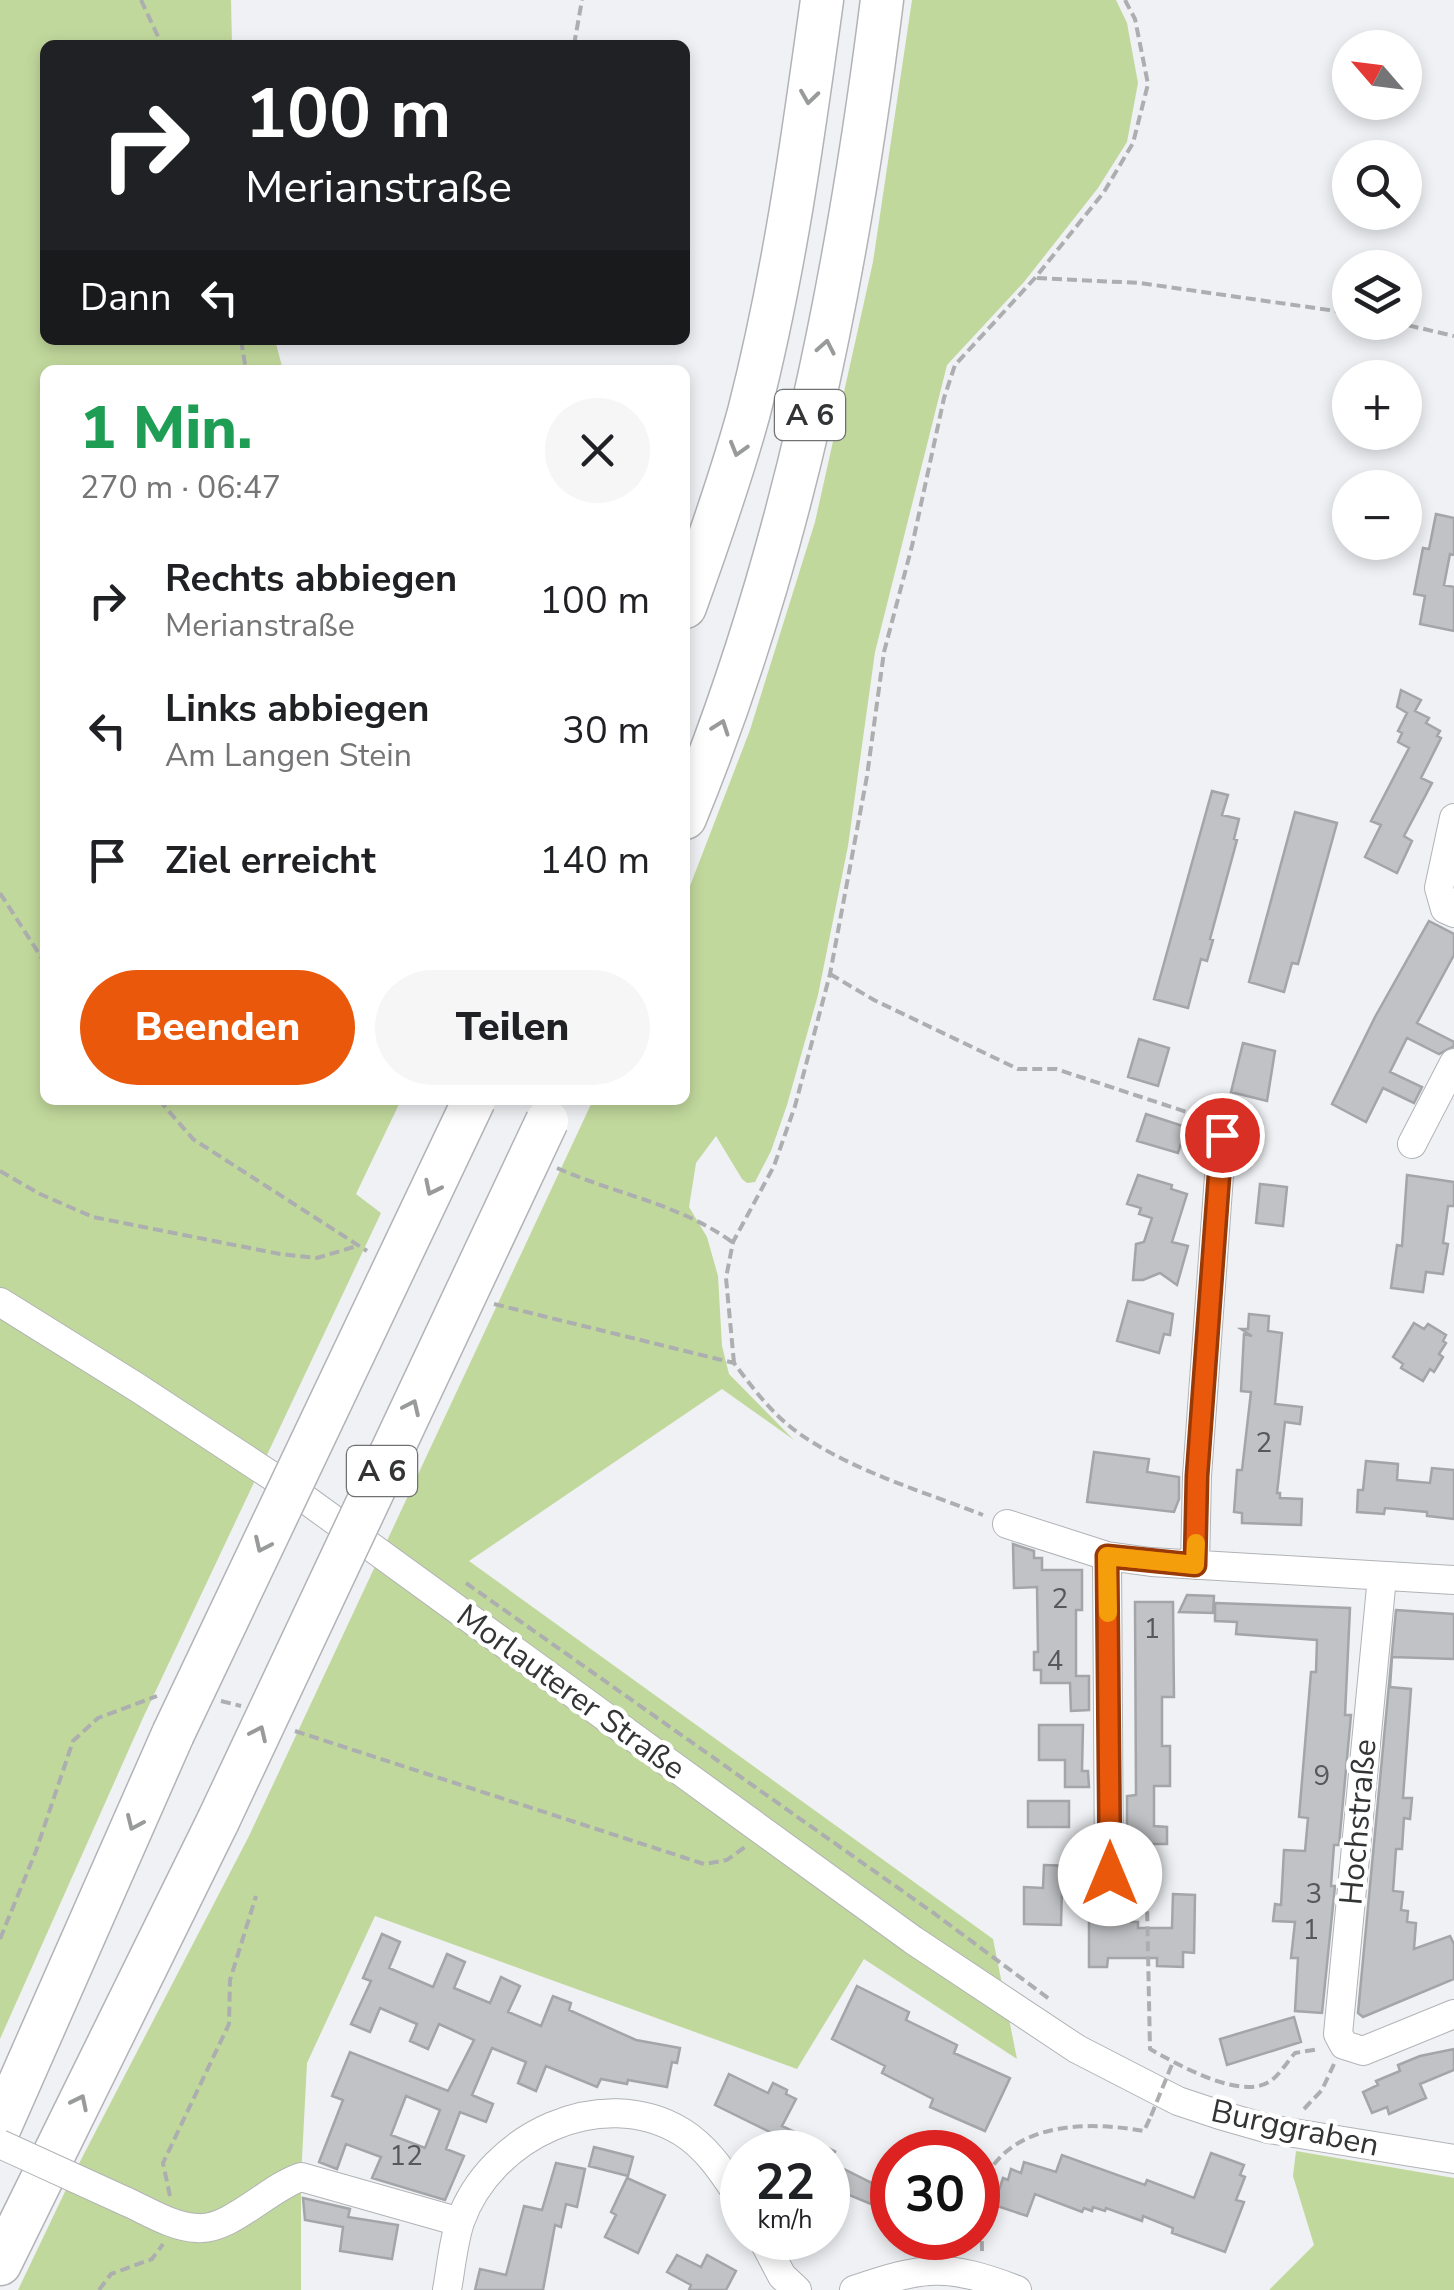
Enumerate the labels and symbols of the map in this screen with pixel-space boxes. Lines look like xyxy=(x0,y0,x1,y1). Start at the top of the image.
north arrow xyxy=(1332,30,1422,120)
one-way arrow xyxy=(799,88,820,105)
one-way arrow xyxy=(815,338,836,355)
road number: A 6 xyxy=(775,390,845,440)
one-way arrow xyxy=(729,440,750,457)
one-way arrow xyxy=(709,719,729,736)
pin xyxy=(1180,1093,1265,1178)
one-way arrow xyxy=(424,1178,444,1196)
one-way arrow xyxy=(400,1400,420,1418)
house number: 2 xyxy=(1256,1424,1272,1462)
road number: A 6 xyxy=(347,1446,417,1496)
one-way arrow xyxy=(255,1535,275,1553)
house number: 2 xyxy=(1052,1580,1068,1618)
street label: Morlauterer Straße xyxy=(448,1594,694,1790)
house number: 1 xyxy=(1144,1610,1160,1648)
house number: 4 xyxy=(1047,1642,1063,1680)
one-way arrow xyxy=(247,1725,267,1743)
street label: Hochstraße xyxy=(1329,1737,1387,1907)
house number: 9 xyxy=(1314,1757,1330,1795)
one-way arrow xyxy=(126,1813,146,1831)
position arrow xyxy=(1058,1822,1162,1926)
house number: 3 xyxy=(1306,1875,1322,1913)
house number: 1 xyxy=(1303,1911,1319,1949)
street label: Burggraben xyxy=(1207,2089,1383,2167)
one-way arrow xyxy=(67,2094,87,2112)
speed limit sign: 30 xyxy=(870,2130,1000,2260)
house number: 12 xyxy=(389,2137,423,2175)

